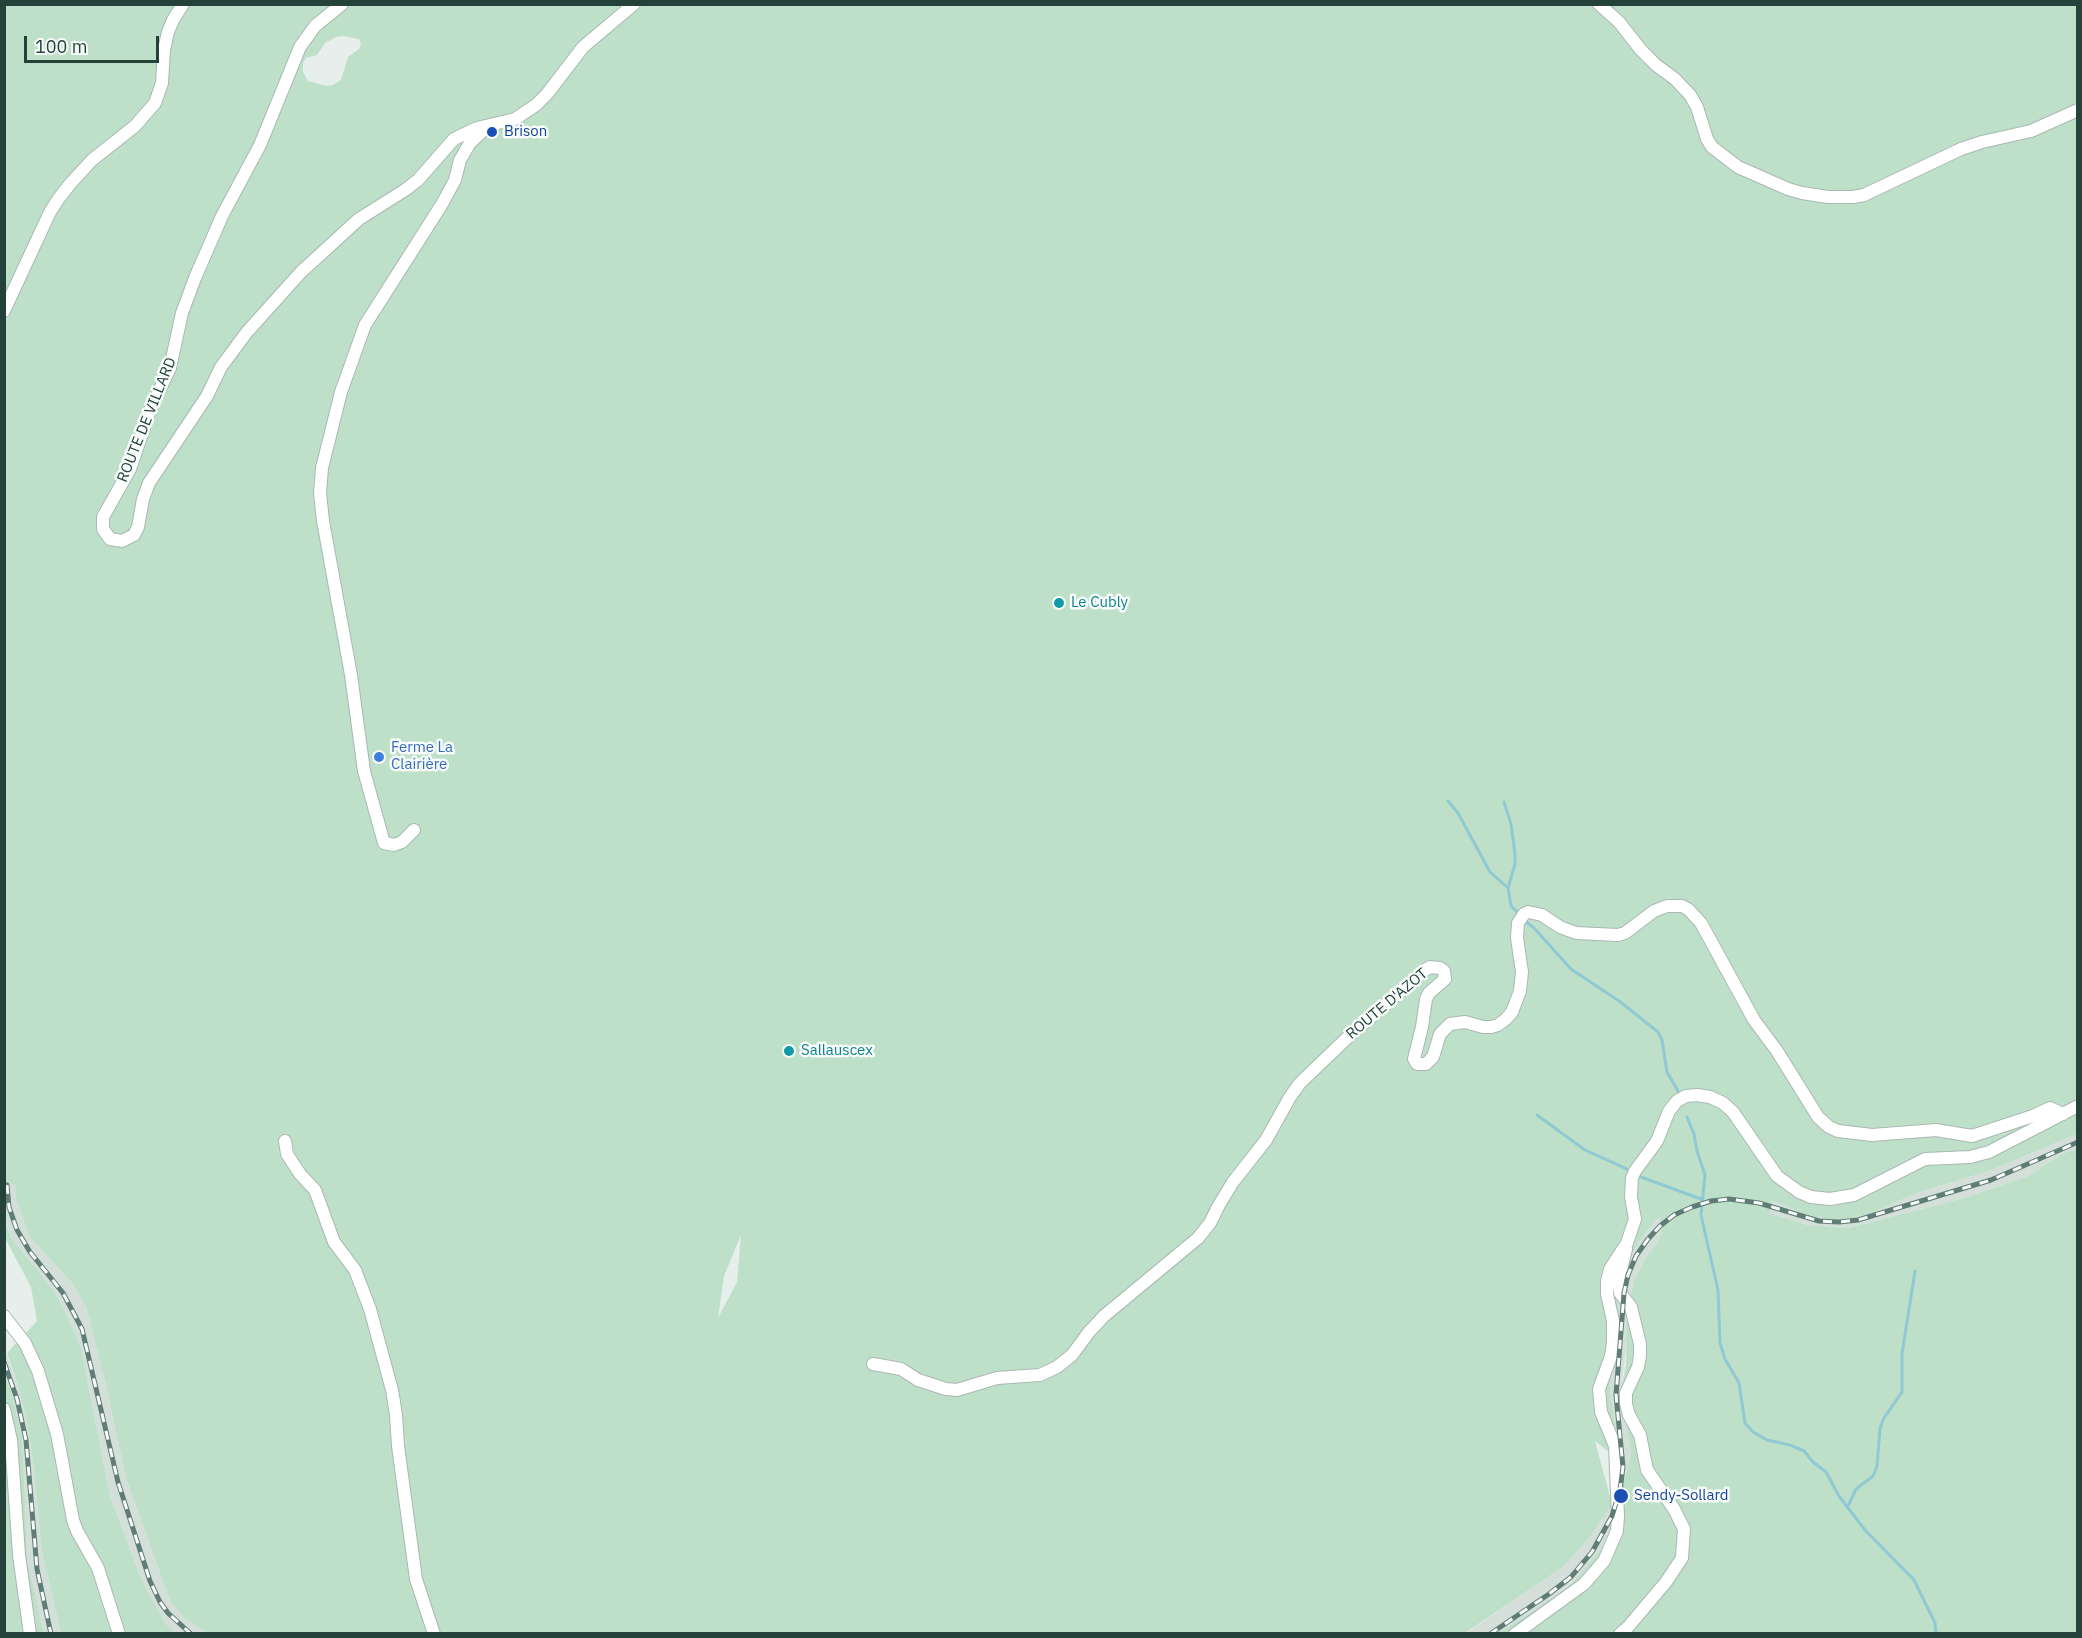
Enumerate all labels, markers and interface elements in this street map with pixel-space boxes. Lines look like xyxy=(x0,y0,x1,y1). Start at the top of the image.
scale bar xyxy=(27,24,162,62)
text: 100 m xyxy=(35,35,87,58)
place label: Brison xyxy=(504,123,547,141)
marker: Brison xyxy=(485,125,499,139)
street label: ROUTE DE VILLARD xyxy=(114,355,180,485)
place label: Le Cubly xyxy=(1071,594,1128,612)
marker: Le Cubly xyxy=(1052,596,1066,610)
place label: Ferme La Clairière xyxy=(391,739,453,774)
marker: Ferme La Clairière xyxy=(372,750,386,764)
street label: ROUTE D'AZOT xyxy=(1343,965,1431,1043)
place label: Sallauscex xyxy=(801,1042,873,1060)
marker: Sallauscex xyxy=(782,1044,796,1058)
marker: Sendy-Sollard xyxy=(1612,1487,1630,1505)
place label: Sendy-Sollard xyxy=(1634,1487,1729,1505)

